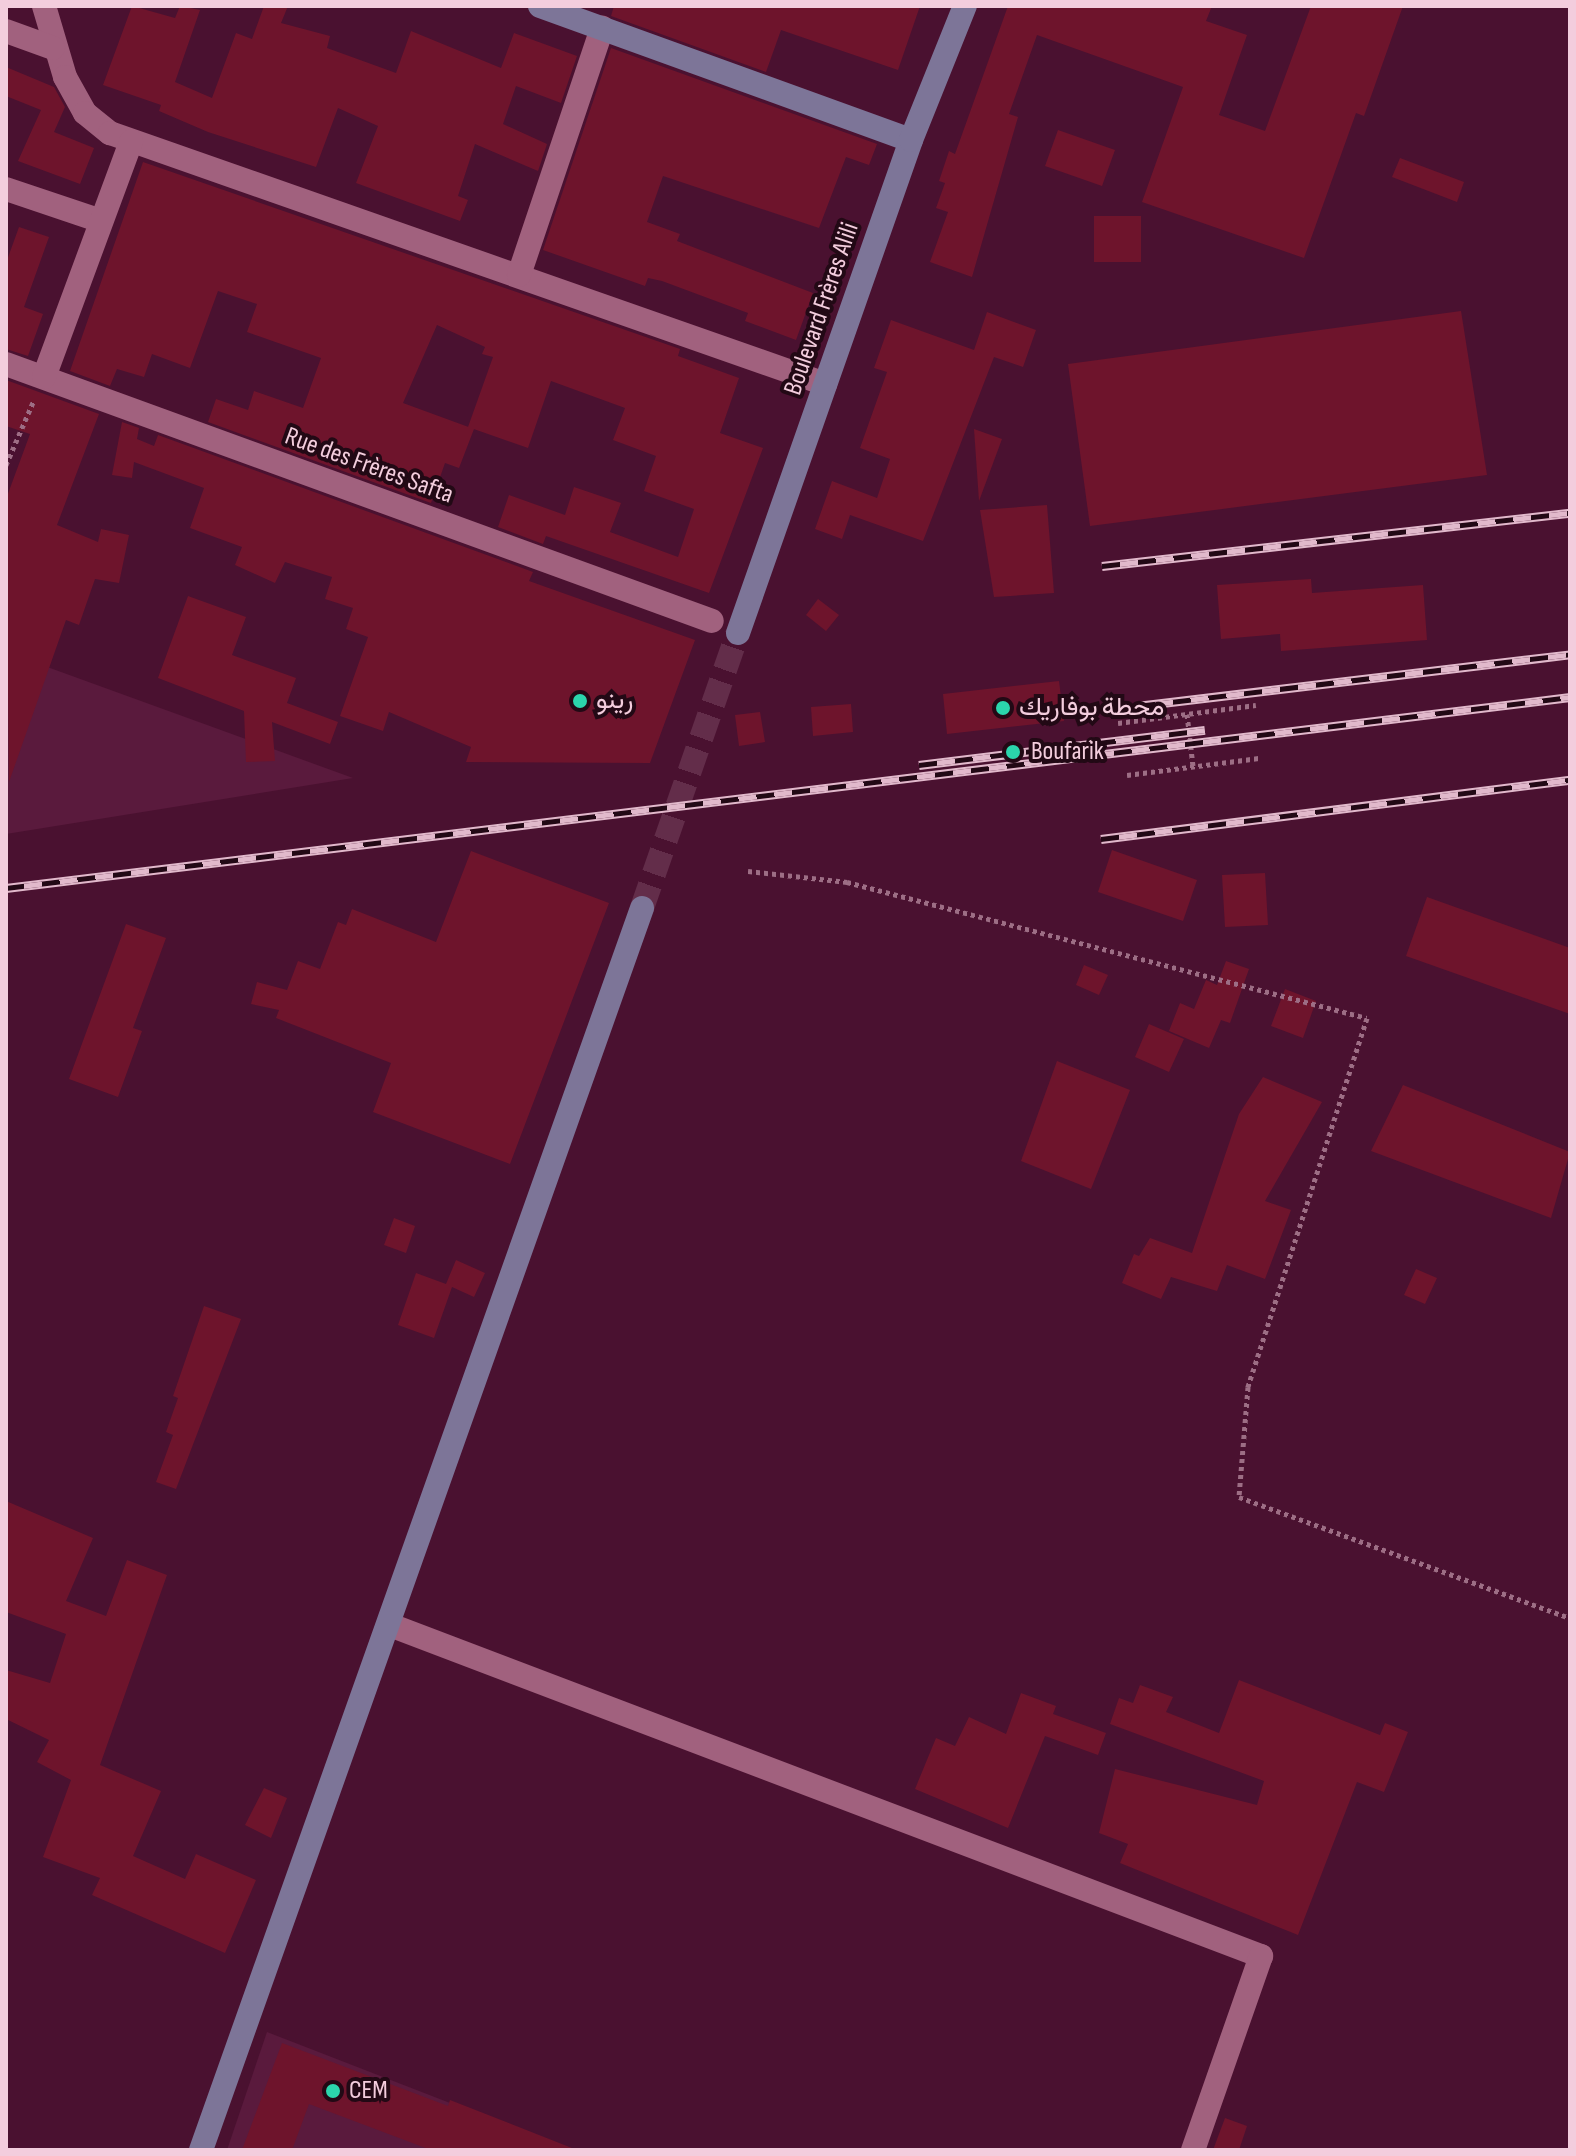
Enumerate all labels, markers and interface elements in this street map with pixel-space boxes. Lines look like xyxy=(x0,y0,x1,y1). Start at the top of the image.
street label: Boulevard Frères Alili xyxy=(778,219,866,399)
street label: Rue des Frères Safta xyxy=(281,421,457,511)
place label: رينو xyxy=(596,685,633,717)
marker: رينو xyxy=(571,692,589,710)
place label: محطة بوفاريك xyxy=(1019,692,1164,724)
marker: محطة بوفاريك xyxy=(994,699,1012,717)
place label: Boufarik xyxy=(1031,736,1104,768)
marker: Boufarik xyxy=(1002,741,1024,763)
place label: CEM xyxy=(349,2075,388,2107)
marker: CEM xyxy=(324,2082,342,2100)

